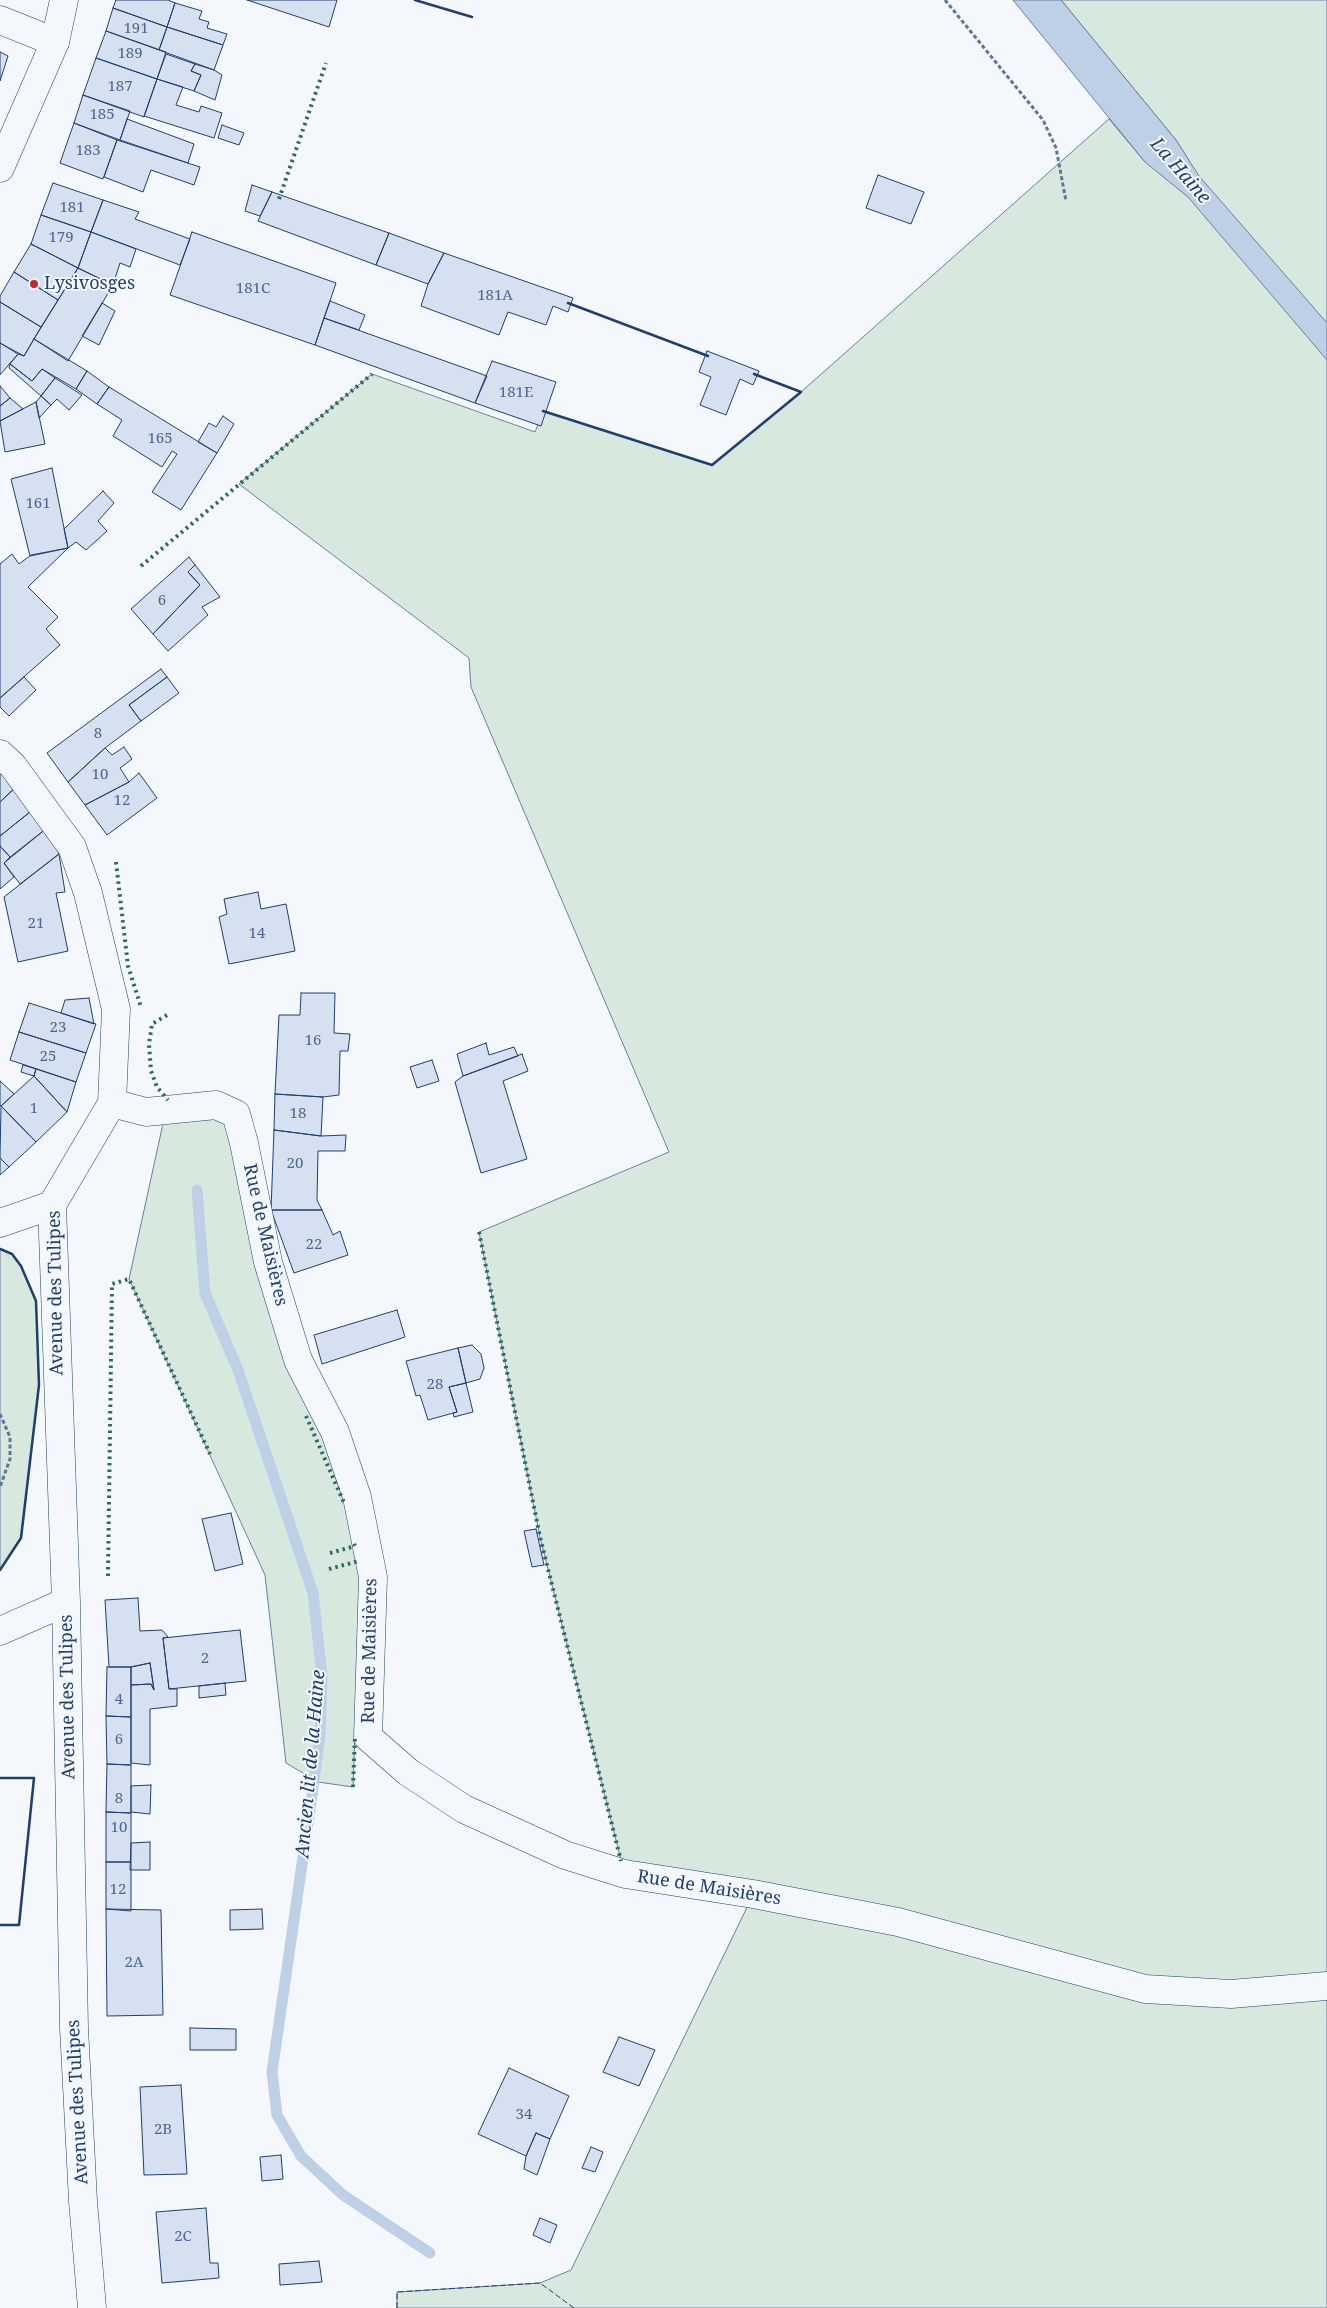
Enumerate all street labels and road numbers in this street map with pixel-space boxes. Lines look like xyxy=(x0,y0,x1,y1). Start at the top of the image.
street label: Rue de Maisières xyxy=(238,1162,292,1308)
street label: Avenue des Tulipes xyxy=(44,1210,68,1376)
street label: Rue de Maisières xyxy=(358,1578,382,1724)
street label: Avenue des Tulipes xyxy=(56,1614,80,1780)
street label: Rue de Maisières xyxy=(635,1866,783,1910)
street label: Avenue des Tulipes xyxy=(63,2019,93,2185)

